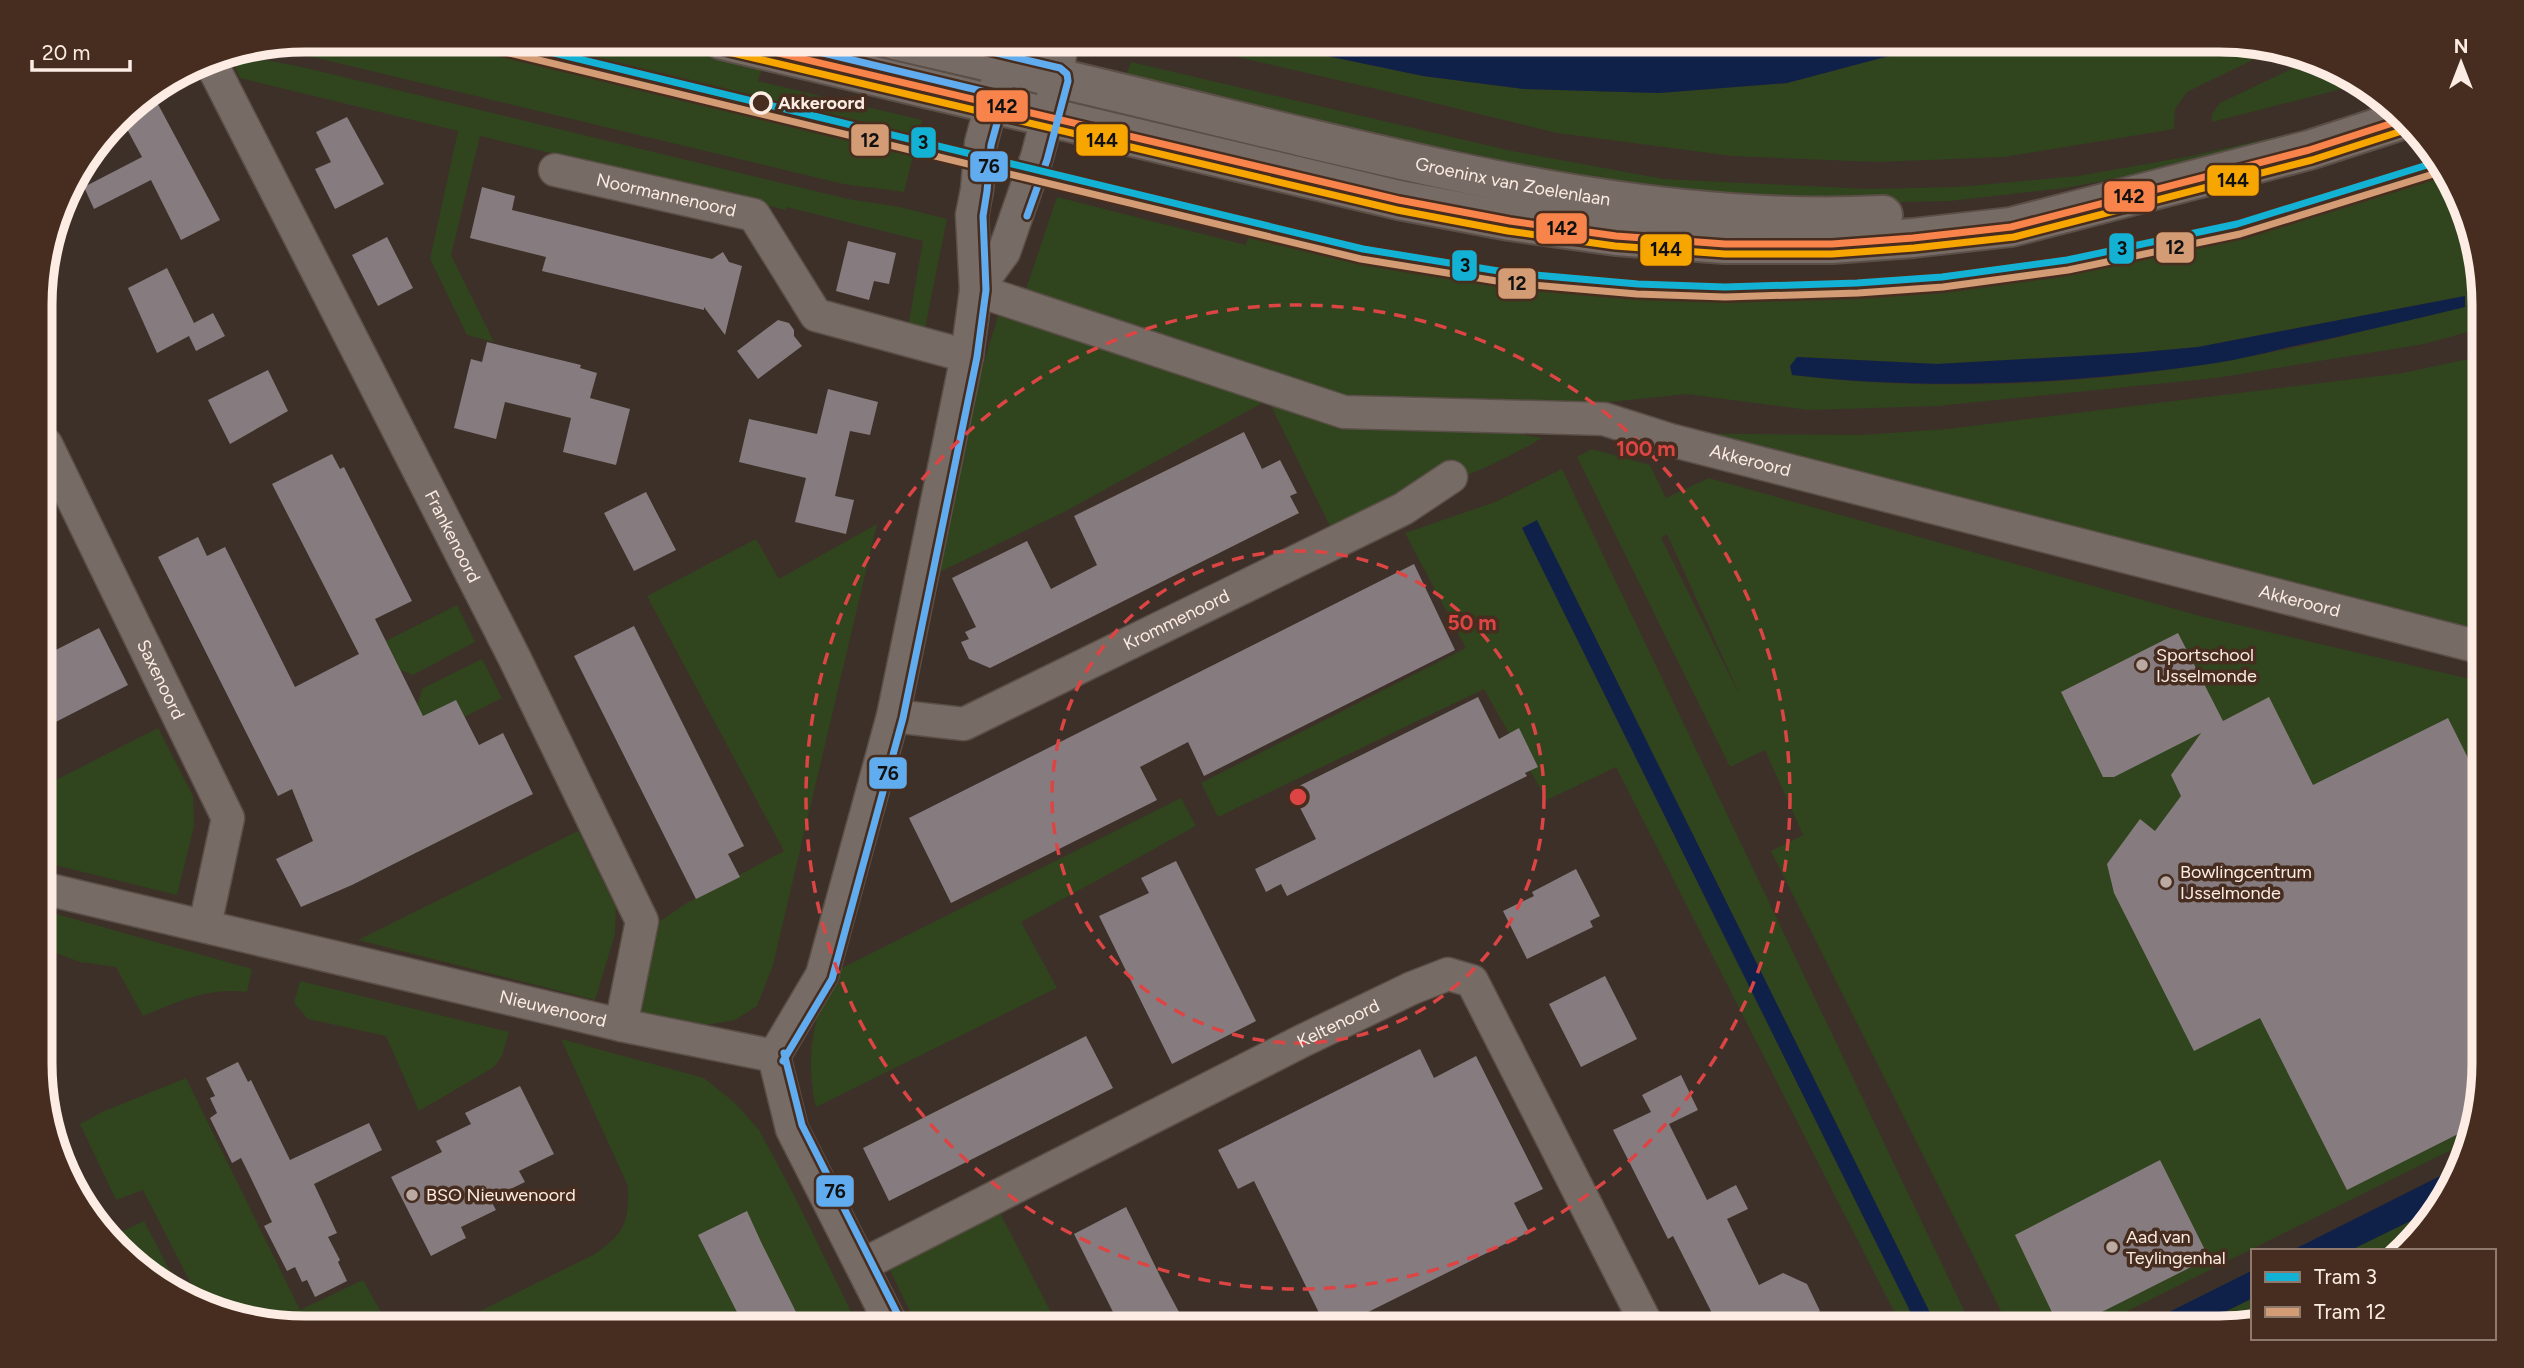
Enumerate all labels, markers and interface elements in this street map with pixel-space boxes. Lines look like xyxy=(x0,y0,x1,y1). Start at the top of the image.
scale bar xyxy=(32,28,130,72)
north arrow xyxy=(2426,28,2496,98)
text: N xyxy=(2454,35,2468,58)
text: 20 m xyxy=(42,40,90,65)
line badge: 142 xyxy=(975,89,1029,123)
marker: Akkeroord xyxy=(750,92,772,114)
place label: Akkeroord xyxy=(778,92,865,114)
text: 142 xyxy=(986,95,1018,118)
line badge: 12 xyxy=(850,123,890,157)
line badge: 144 xyxy=(1075,123,1129,157)
line badge: 3 xyxy=(910,126,937,159)
text: 12 xyxy=(860,129,880,152)
text: 144 xyxy=(1086,129,1118,152)
text: 3 xyxy=(918,131,928,154)
line badge: 76 xyxy=(969,150,1009,183)
street label: Groeninx van Zoelenlaan xyxy=(1413,152,1612,211)
text: 76 xyxy=(978,155,1000,178)
line badge: 144 xyxy=(2206,164,2260,197)
street label: Noormannenoord xyxy=(594,169,738,222)
text: 144 xyxy=(2217,169,2249,192)
line badge: 142 xyxy=(2103,180,2156,213)
text: 142 xyxy=(2113,185,2145,208)
line badge: 142 xyxy=(1535,212,1588,245)
text: 142 xyxy=(1546,217,1578,240)
line badge: 12 xyxy=(2155,231,2195,264)
line badge: 3 xyxy=(2108,232,2135,265)
line badge: 144 xyxy=(1639,233,1693,267)
text: 12 xyxy=(2165,236,2185,259)
text: 3 xyxy=(2117,237,2127,260)
text: 144 xyxy=(1650,238,1682,261)
line badge: 3 xyxy=(1451,249,1478,282)
text: 3 xyxy=(1460,254,1470,277)
line badge: 12 xyxy=(1497,267,1537,300)
text: 12 xyxy=(1507,272,1527,295)
text: 100 m xyxy=(1616,436,1676,461)
street label: Akkeroord xyxy=(1707,440,1793,481)
street label: Frankenoord xyxy=(420,487,485,586)
street label: Akkeroord xyxy=(2257,580,2343,622)
street label: Krommenoord xyxy=(1120,585,1233,655)
text: 50 m xyxy=(1447,610,1497,635)
street label: Saxenoord xyxy=(132,636,189,723)
place label: Sportschool IJsselmonde xyxy=(2156,644,2257,687)
marker: Sportschool IJsselmonde xyxy=(2134,657,2150,673)
line badge: 76 xyxy=(868,756,908,790)
text: 76 xyxy=(877,762,899,785)
centre of rings xyxy=(1286,785,1310,809)
place label: Bowlingcentrum IJsselmonde xyxy=(2180,861,2312,904)
marker: Bowlingcentrum IJsselmonde xyxy=(2158,874,2174,890)
street label: Nieuwenoord xyxy=(497,986,609,1032)
street label: Keltenoord xyxy=(1293,994,1383,1053)
line badge: 76 xyxy=(815,1174,855,1208)
text: 76 xyxy=(824,1180,846,1203)
place label: BSO Nieuwenoord xyxy=(426,1184,576,1206)
marker: BSO Nieuwenoord xyxy=(404,1187,420,1203)
place label: Aad van Teylingenhal xyxy=(2126,1226,2226,1269)
marker: Aad van Teylingenhal xyxy=(2104,1239,2120,1255)
legend xyxy=(2251,1249,2496,1340)
text: Tram 3 xyxy=(2314,1264,2377,1289)
text: Tram 12 xyxy=(2314,1299,2386,1324)

